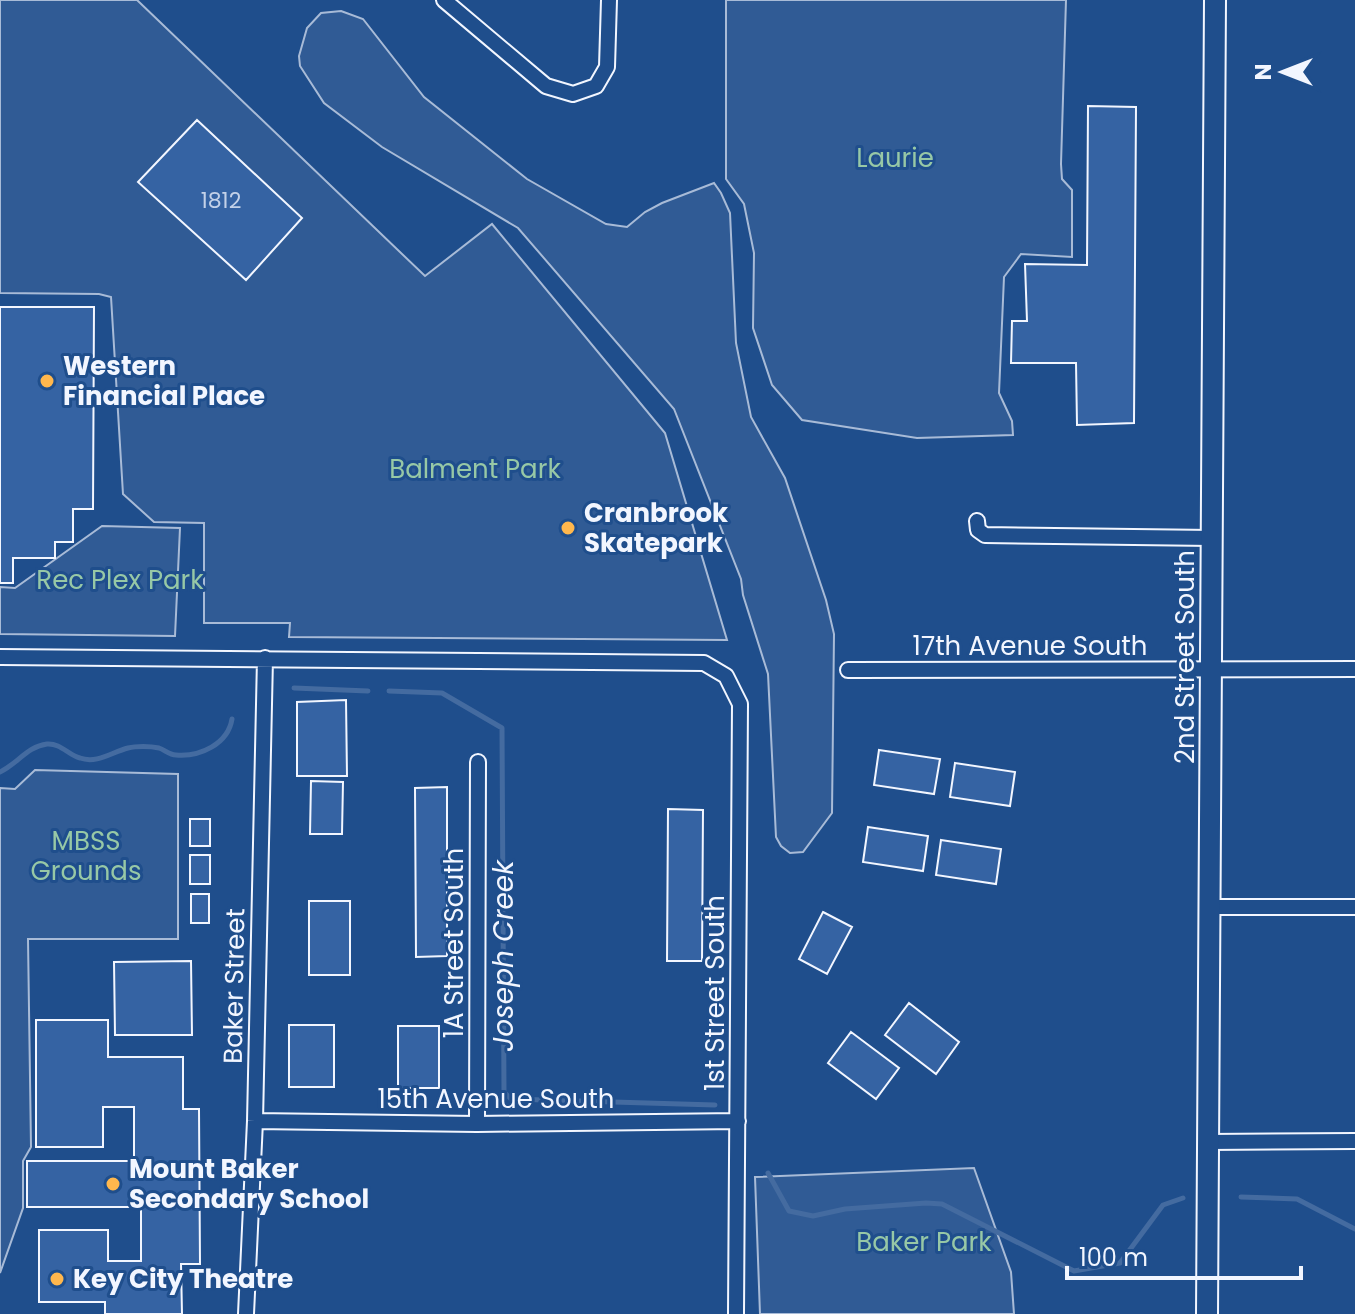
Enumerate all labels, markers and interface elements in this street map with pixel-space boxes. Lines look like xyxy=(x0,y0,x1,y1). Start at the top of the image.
north arrow xyxy=(1243,32,1323,112)
text: N xyxy=(1248,64,1279,80)
park label: Laurie xyxy=(856,140,934,176)
house number: 1812 xyxy=(201,185,241,216)
place label: Western Financial Place xyxy=(63,348,265,414)
marker: Western Financial Place xyxy=(38,372,56,390)
park label: Balment Park xyxy=(389,451,561,487)
place label: Cranbrook Skatepark xyxy=(584,495,728,561)
marker: Cranbrook Skatepark xyxy=(559,519,577,537)
street label: 2nd Street South xyxy=(1167,550,1203,764)
park label: Rec Plex Park xyxy=(36,562,204,598)
street label: 17th Avenue South xyxy=(913,628,1147,664)
park label: MBSS Grounds xyxy=(31,823,142,889)
street label: 1A Street South xyxy=(436,848,472,1038)
water label: Joseph Creek xyxy=(484,859,523,1052)
street label: 1st Street South xyxy=(697,895,733,1091)
street label: Baker Street xyxy=(215,908,253,1064)
street label: 15th Avenue South xyxy=(378,1081,614,1117)
place label: Mount Baker Secondary School xyxy=(129,1151,369,1217)
marker: Mount Baker Secondary School xyxy=(104,1175,122,1193)
park label: Baker Park xyxy=(856,1224,992,1260)
scale bar xyxy=(1067,1230,1301,1280)
text: 100 m xyxy=(1079,1241,1148,1274)
place label: Key City Theatre xyxy=(73,1261,293,1297)
marker: Key City Theatre xyxy=(48,1270,66,1288)

